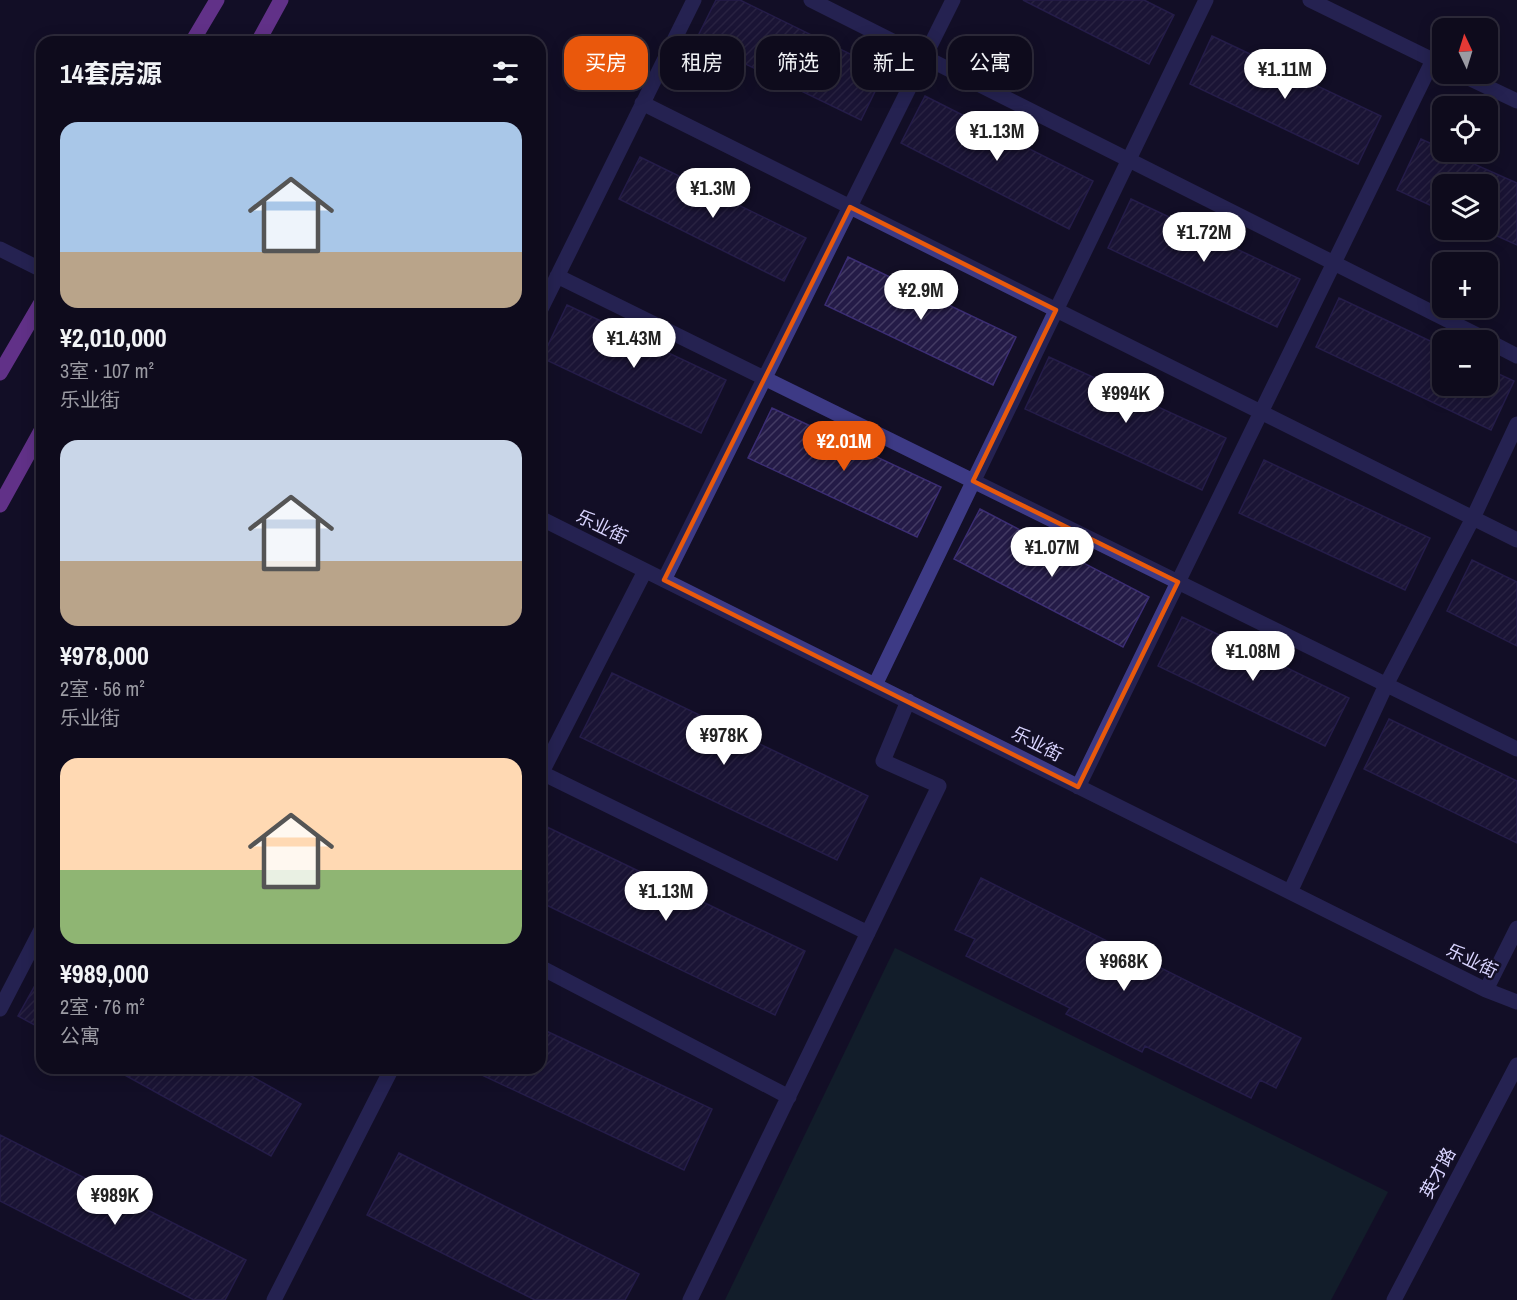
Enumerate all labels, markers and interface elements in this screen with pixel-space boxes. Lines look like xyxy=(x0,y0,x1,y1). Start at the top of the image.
north arrow xyxy=(1432,18,1498,84)
map controls xyxy=(1432,18,1498,396)
chip: 买房 xyxy=(564,36,648,90)
chip: 租房 xyxy=(660,36,744,90)
chip: 筛选 xyxy=(756,36,840,90)
chip: 新上 xyxy=(852,36,936,90)
chip: 公寓 xyxy=(948,36,1032,90)
pin: ¥1.11M xyxy=(1236,49,1334,100)
text: ¥1.11M xyxy=(1258,55,1312,82)
text: 14套房源 xyxy=(60,56,162,91)
icon: filters xyxy=(489,56,522,89)
button: locate xyxy=(1432,96,1498,162)
pin: ¥1.13M xyxy=(948,111,1046,162)
text: ¥1.13M xyxy=(970,117,1024,144)
icon: home xyxy=(237,161,345,269)
pin: ¥1.3M xyxy=(671,168,755,219)
text: ¥1.3M xyxy=(690,174,736,201)
button: layers xyxy=(1432,174,1498,240)
pin: ¥1.72M xyxy=(1155,212,1253,263)
text: ¥1.72M xyxy=(1177,218,1231,245)
button: + xyxy=(1432,252,1498,318)
pin: ¥2.9M xyxy=(879,270,963,321)
text: ¥2.9M xyxy=(898,276,944,303)
pin: ¥1.43M xyxy=(585,318,683,369)
text: ¥2,010,000 xyxy=(60,320,167,355)
text: ¥1.43M xyxy=(607,324,661,351)
button: − xyxy=(1432,330,1498,396)
text: 3室 · 107 m² xyxy=(60,357,154,384)
pin: ¥994K xyxy=(1084,373,1168,424)
text: ¥994K xyxy=(1102,379,1150,406)
text: 乐业街 xyxy=(60,386,120,413)
pin: ¥2.01M xyxy=(795,421,893,472)
text: ¥2.01M xyxy=(817,427,871,454)
icon: home xyxy=(237,479,345,587)
street label: 乐业街 xyxy=(572,503,632,550)
pin: ¥1.07M xyxy=(1003,527,1101,578)
text: ¥1.07M xyxy=(1025,533,1079,560)
pin: ¥1.08M xyxy=(1204,631,1302,682)
text: ¥1.08M xyxy=(1226,637,1280,664)
text: ¥978,000 xyxy=(60,638,149,673)
text: 2室 · 56 m² xyxy=(60,675,145,702)
text: 乐业街 xyxy=(60,704,120,731)
pin: ¥978K xyxy=(682,715,766,766)
street label: 乐业街 xyxy=(1007,720,1067,767)
text: ¥978K xyxy=(700,721,748,748)
icon: home xyxy=(237,797,345,905)
pin: ¥1.13M xyxy=(617,871,715,922)
text: ¥1.13M xyxy=(639,877,693,904)
street label: 乐业街 xyxy=(1442,937,1502,984)
pin: ¥968K xyxy=(1082,941,1166,992)
text: ¥968K xyxy=(1100,947,1148,974)
text: ¥989,000 xyxy=(60,956,149,991)
text: 2室 · 76 m² xyxy=(60,993,145,1020)
text: 公寓 xyxy=(60,1022,100,1049)
street label: 英才路 xyxy=(1414,1143,1461,1202)
pin: ¥989K xyxy=(73,1175,157,1226)
text: ¥989K xyxy=(91,1181,139,1208)

